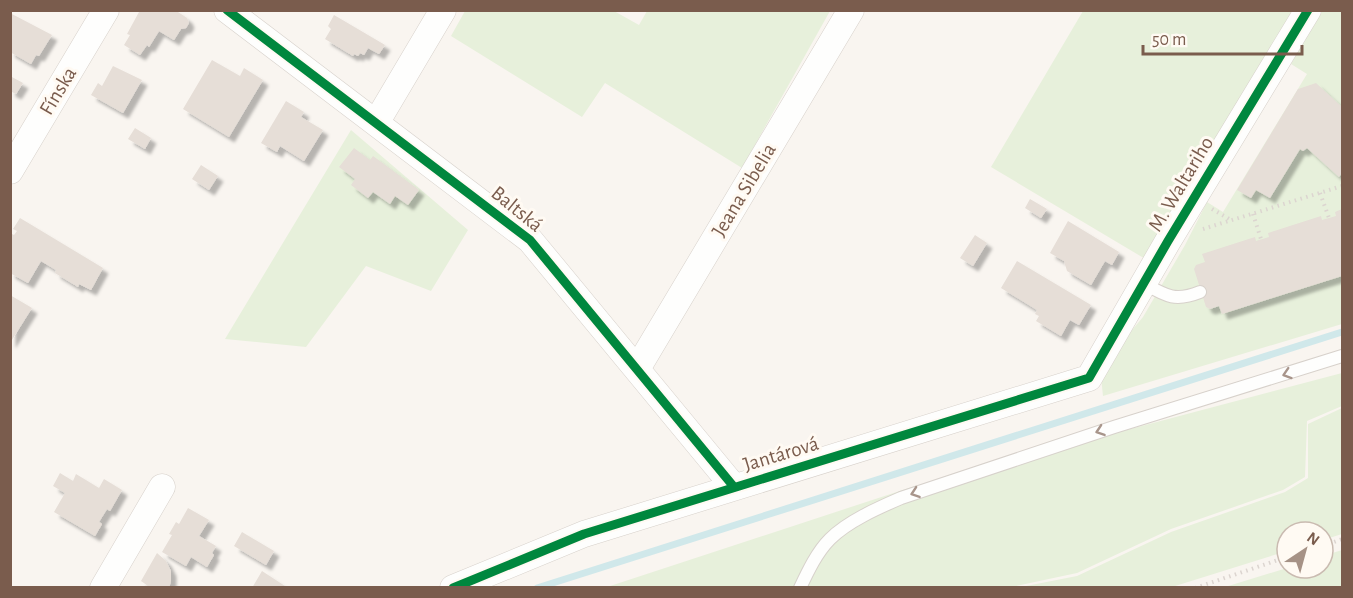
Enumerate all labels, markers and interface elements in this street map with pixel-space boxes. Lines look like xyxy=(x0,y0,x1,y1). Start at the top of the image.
scale bar xyxy=(1143,18,1302,56)
text: 50 m xyxy=(1152,31,1186,49)
street label: Fínska xyxy=(36,63,80,119)
street label: M. Waltariho xyxy=(1145,133,1217,235)
street label: Jeana Sibelia xyxy=(708,139,780,240)
street label: Baltská xyxy=(487,182,547,236)
one-way arrow xyxy=(1282,367,1293,379)
one-way arrow xyxy=(1095,424,1106,437)
street label: Jantárová xyxy=(741,433,821,475)
one-way arrow xyxy=(910,486,921,499)
north arrow xyxy=(1275,520,1335,580)
text: N xyxy=(1304,529,1322,548)

